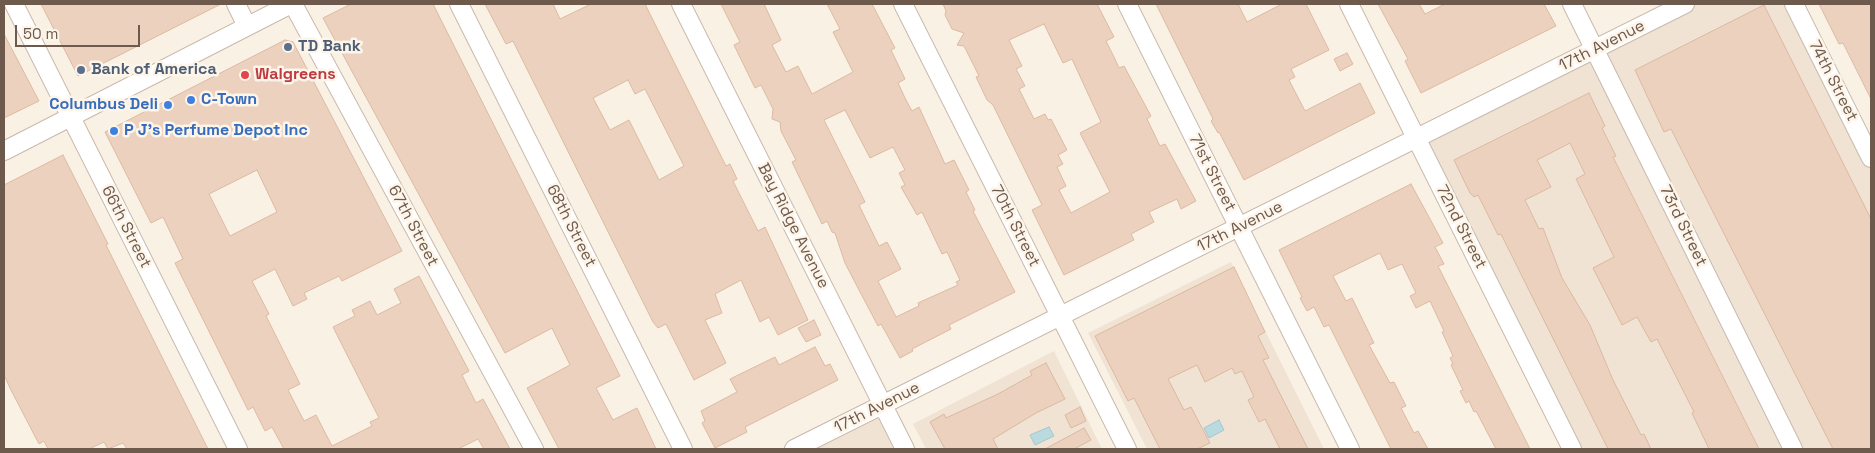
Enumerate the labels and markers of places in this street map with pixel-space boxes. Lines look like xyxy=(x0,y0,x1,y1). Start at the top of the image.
place label: TD Bank xyxy=(298,37,361,57)
marker: TD Bank xyxy=(282,41,294,53)
place label: Bank of America xyxy=(91,60,217,80)
marker: Bank of America xyxy=(75,64,87,76)
place label: Walgreens xyxy=(255,65,336,85)
marker: Walgreens xyxy=(239,69,251,81)
place label: C-Town xyxy=(201,90,257,110)
marker: C-Town xyxy=(185,94,197,106)
place label: Columbus Deli xyxy=(49,95,158,115)
marker: Columbus Deli xyxy=(162,99,174,111)
place label: P J's Perfume Depot Inc xyxy=(124,121,308,141)
marker: P J's Perfume Depot Inc xyxy=(108,125,120,137)

